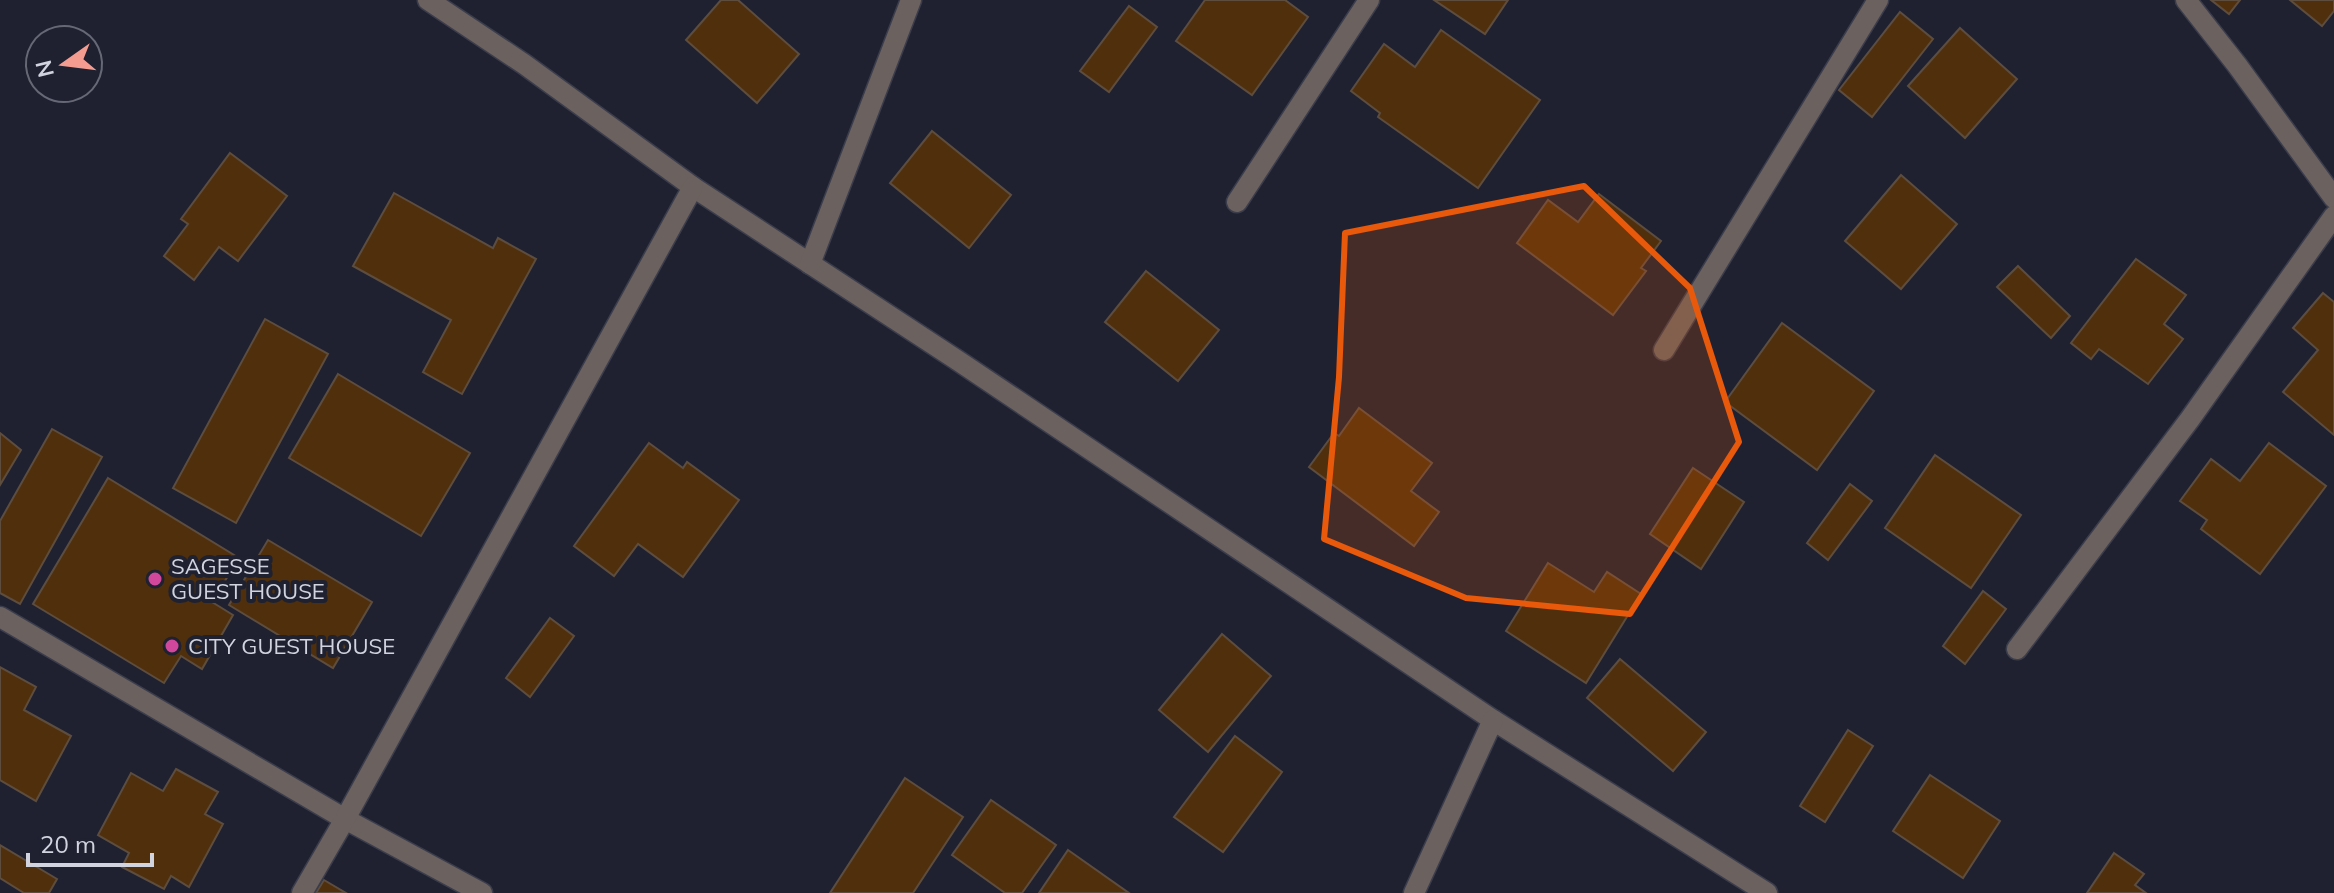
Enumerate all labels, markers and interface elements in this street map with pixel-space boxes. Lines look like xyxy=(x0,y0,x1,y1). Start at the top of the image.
north arrow xyxy=(24,24,104,104)
text: N xyxy=(29,57,60,80)
place label: SAGESSE GUEST HOUSE xyxy=(171,552,325,605)
marker: SAGESSE GUEST HOUSE xyxy=(146,570,164,588)
place label: CITY GUEST HOUSE xyxy=(188,632,395,660)
marker: CITY GUEST HOUSE xyxy=(163,637,181,655)
scale bar xyxy=(28,817,152,867)
text: 20 m xyxy=(40,829,96,859)

